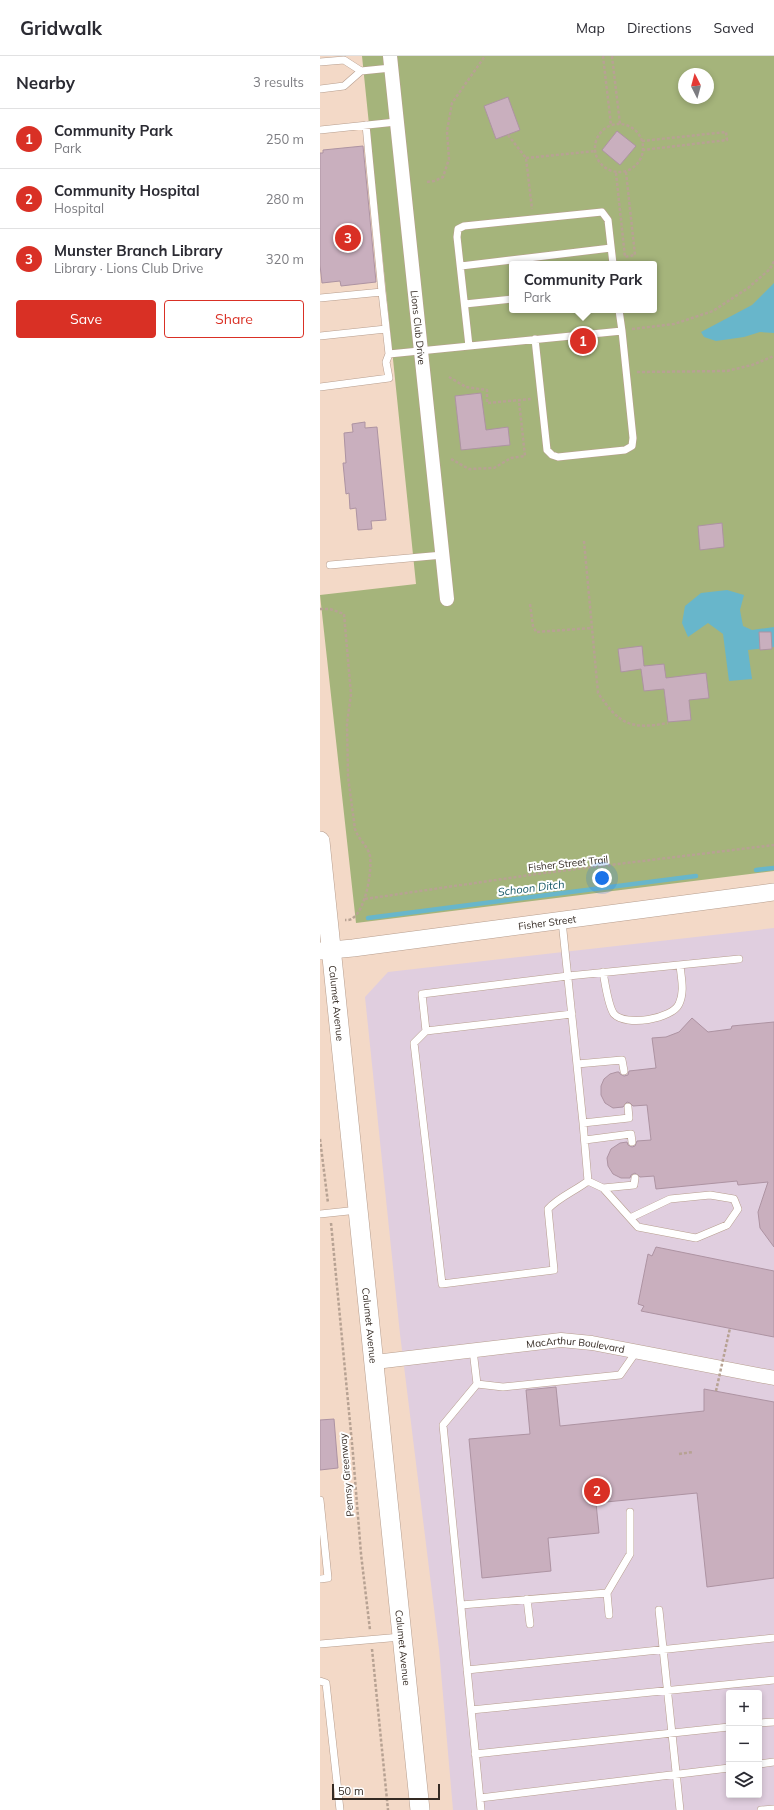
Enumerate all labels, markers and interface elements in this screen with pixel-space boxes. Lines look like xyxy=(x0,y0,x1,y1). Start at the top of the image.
text: Gridwalk xyxy=(20,16,102,40)
text: Map xyxy=(576,19,605,37)
text: Directions xyxy=(627,19,692,37)
text: Saved xyxy=(714,19,754,37)
north arrow xyxy=(678,68,714,104)
text: Nearby xyxy=(16,72,75,93)
text: 3 results xyxy=(253,74,304,90)
text: Community Park xyxy=(54,121,173,140)
text: 1 xyxy=(25,131,33,147)
text: 250 m xyxy=(266,131,304,147)
text: Park xyxy=(54,140,81,156)
text: Community Hospital xyxy=(54,181,200,200)
text: 2 xyxy=(25,191,33,207)
text: 280 m xyxy=(266,191,304,207)
text: Hospital xyxy=(54,200,104,216)
pin: 3 xyxy=(335,223,361,253)
text: Munster Branch Library xyxy=(54,241,223,260)
text: 3 xyxy=(25,251,33,267)
text: 320 m xyxy=(266,251,304,267)
text: Library · Lions Club Drive xyxy=(54,260,203,276)
popup xyxy=(509,261,657,313)
text: Community Park xyxy=(524,270,642,289)
text: Park xyxy=(524,289,551,305)
street label: Lions Club Drive xyxy=(408,290,428,365)
button: Save xyxy=(16,300,156,338)
button: Share xyxy=(164,300,304,338)
pin: 1 xyxy=(570,326,596,356)
street label: Fisher Street Trail xyxy=(527,853,609,874)
your location xyxy=(592,868,612,888)
water label: Schoon Ditch xyxy=(497,877,565,899)
street label: Fisher Street xyxy=(517,912,577,933)
street label: Calumet Avenue xyxy=(326,965,347,1042)
street label: Calumet Avenue xyxy=(359,1287,380,1364)
street label: MacArthur Boulevard xyxy=(526,1334,626,1356)
street label: Pennsy Greenway xyxy=(336,1432,357,1517)
pin: 2 xyxy=(584,1476,610,1506)
street label: Calumet Avenue xyxy=(392,1609,413,1686)
map controls xyxy=(726,1690,762,1798)
button: + xyxy=(726,1690,762,1726)
button: − xyxy=(726,1726,762,1762)
button: layers xyxy=(726,1762,762,1798)
scale bar xyxy=(332,1782,440,1801)
text: 50 m xyxy=(338,1784,364,1798)

